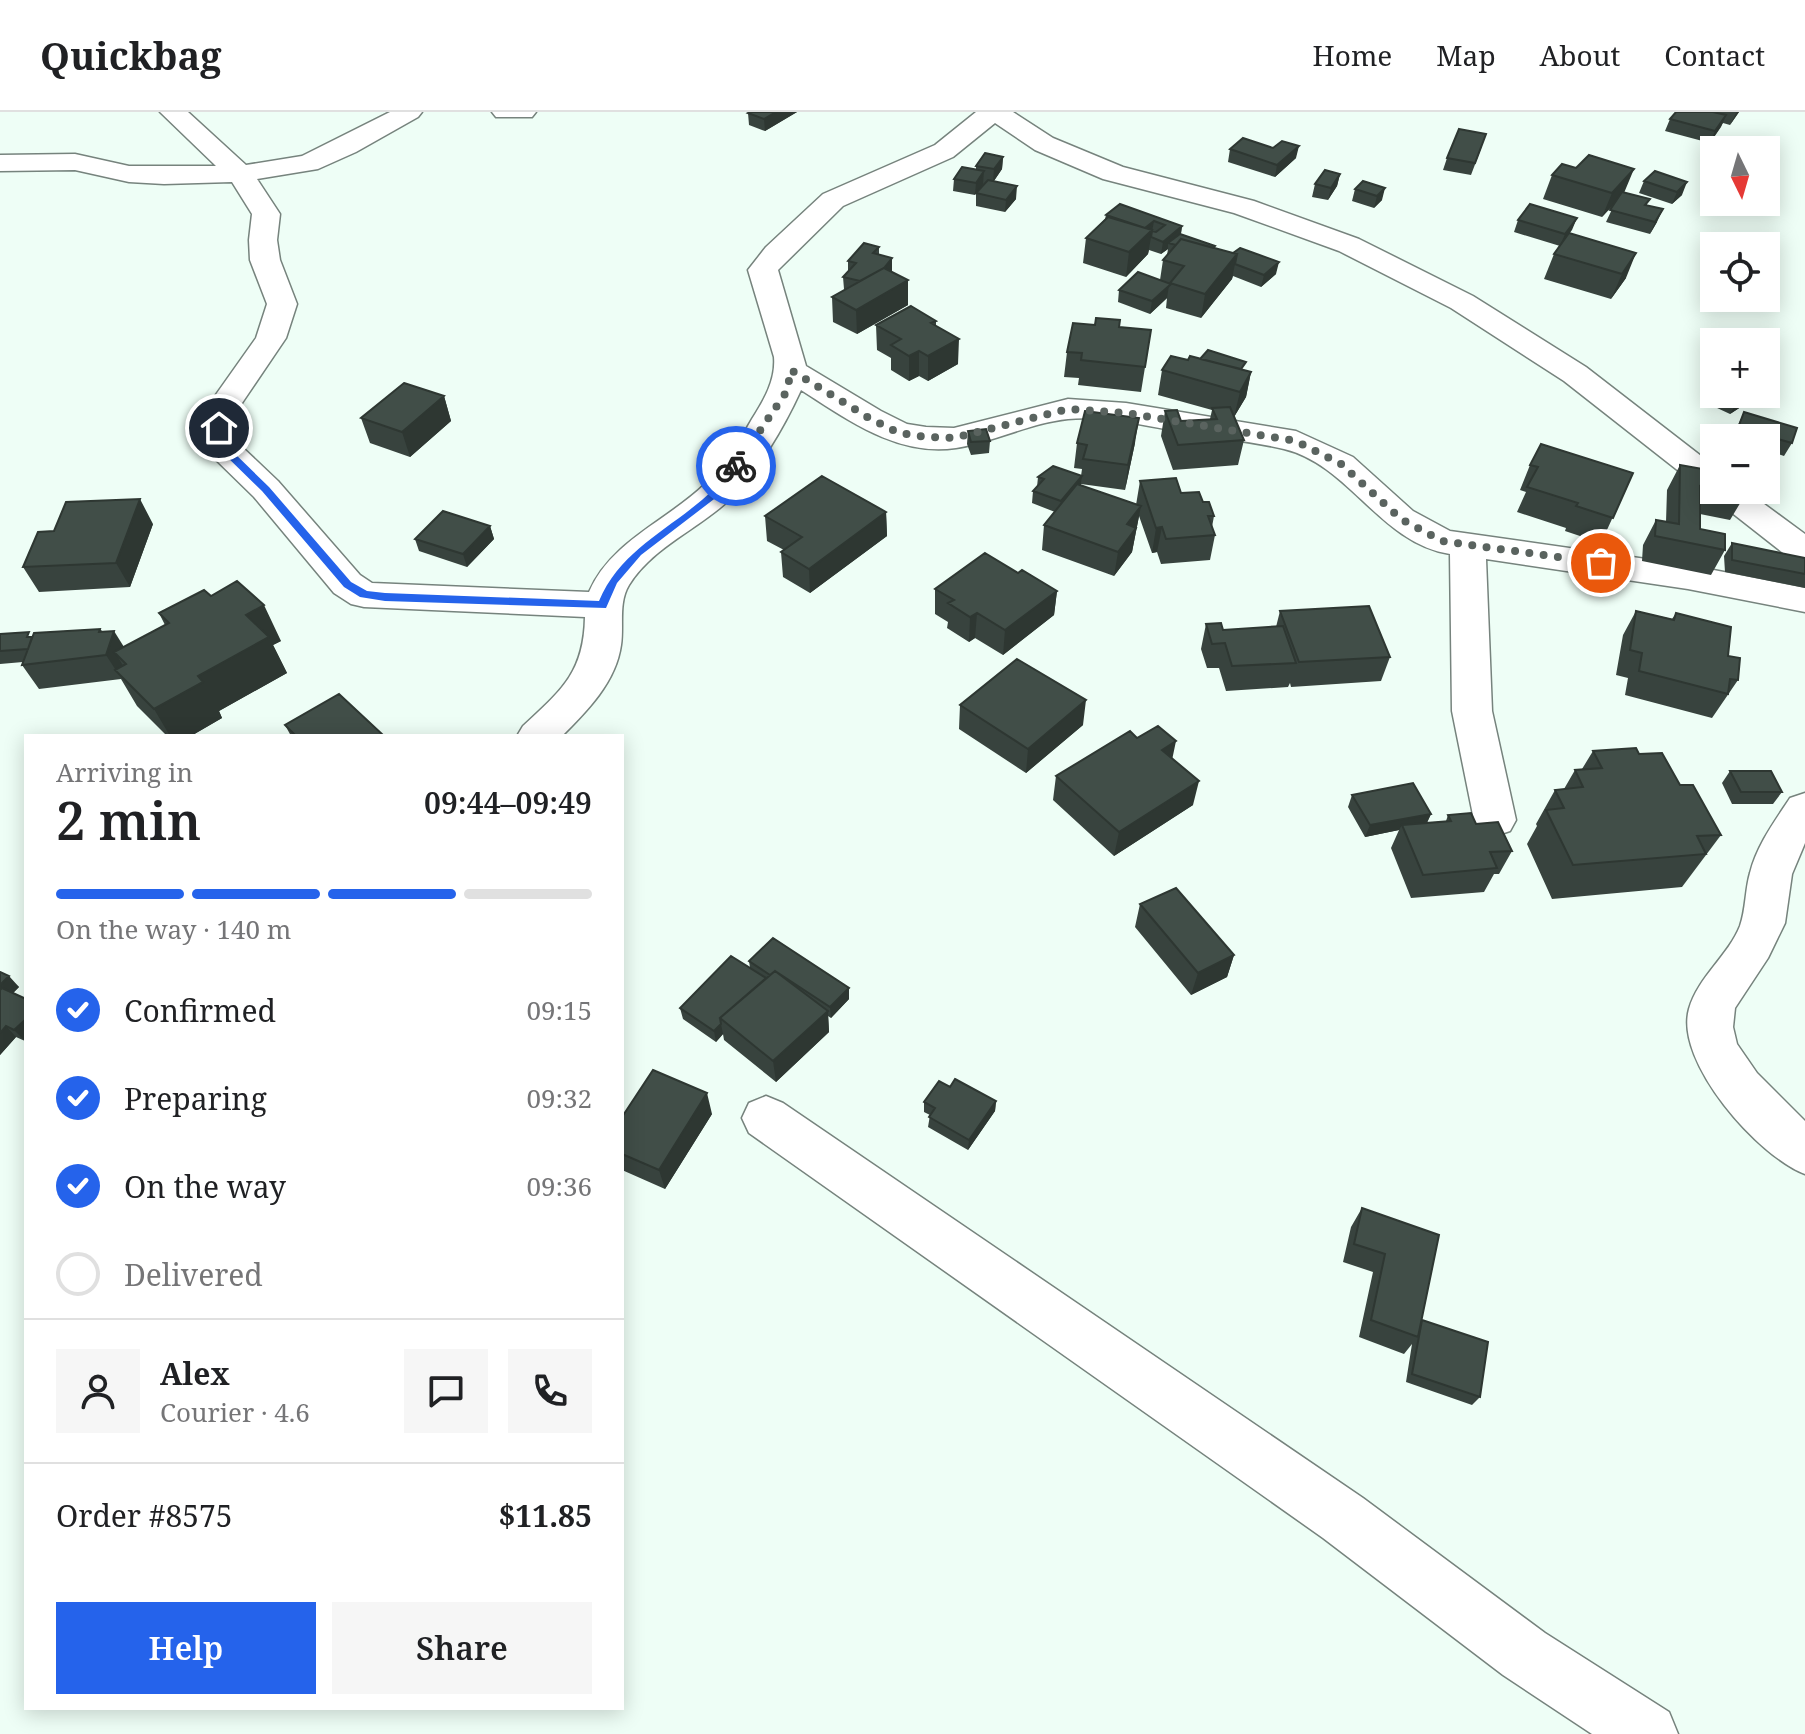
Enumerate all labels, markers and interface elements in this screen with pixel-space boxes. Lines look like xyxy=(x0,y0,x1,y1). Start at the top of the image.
text: Quickbag xyxy=(40,29,222,81)
text: Home xyxy=(1313,36,1392,74)
text: Map xyxy=(1436,36,1496,74)
text: About xyxy=(1540,36,1620,74)
text: Contact xyxy=(1664,36,1765,74)
north arrow xyxy=(1700,136,1780,216)
map controls xyxy=(1700,136,1780,504)
button: locate xyxy=(1700,232,1780,312)
button: + xyxy=(1700,328,1780,408)
pin xyxy=(185,394,253,462)
icon: home xyxy=(197,406,241,450)
button: − xyxy=(1700,424,1780,504)
courier xyxy=(696,426,776,506)
icon: bike xyxy=(714,444,758,488)
pin xyxy=(1567,529,1635,597)
icon: bag xyxy=(1579,541,1623,585)
text: Arriving in xyxy=(56,754,193,790)
text: 09:44–09:49 xyxy=(424,782,592,823)
text: 2 min xyxy=(56,784,201,855)
text: On the way · 140 m xyxy=(56,911,291,947)
icon: check xyxy=(56,988,100,1032)
text: Confirmed xyxy=(124,990,276,1031)
text: 09:15 xyxy=(526,992,592,1028)
icon: check xyxy=(56,1076,100,1120)
text: Preparing xyxy=(124,1078,267,1119)
text: 09:32 xyxy=(526,1080,592,1116)
icon: check xyxy=(56,1164,100,1208)
text: On the way xyxy=(124,1166,286,1207)
text: 09:36 xyxy=(526,1168,592,1204)
text: Delivered xyxy=(124,1254,263,1295)
button: person xyxy=(56,1349,140,1433)
button: chat xyxy=(404,1349,488,1433)
button: phone xyxy=(508,1349,592,1433)
text: Alex xyxy=(160,1353,230,1394)
text: Courier · 4.6 xyxy=(160,1394,310,1430)
text: Order #8575 xyxy=(56,1495,233,1536)
text: $11.85 xyxy=(498,1495,592,1536)
button: Help xyxy=(56,1602,316,1694)
button: Share xyxy=(332,1602,592,1694)

